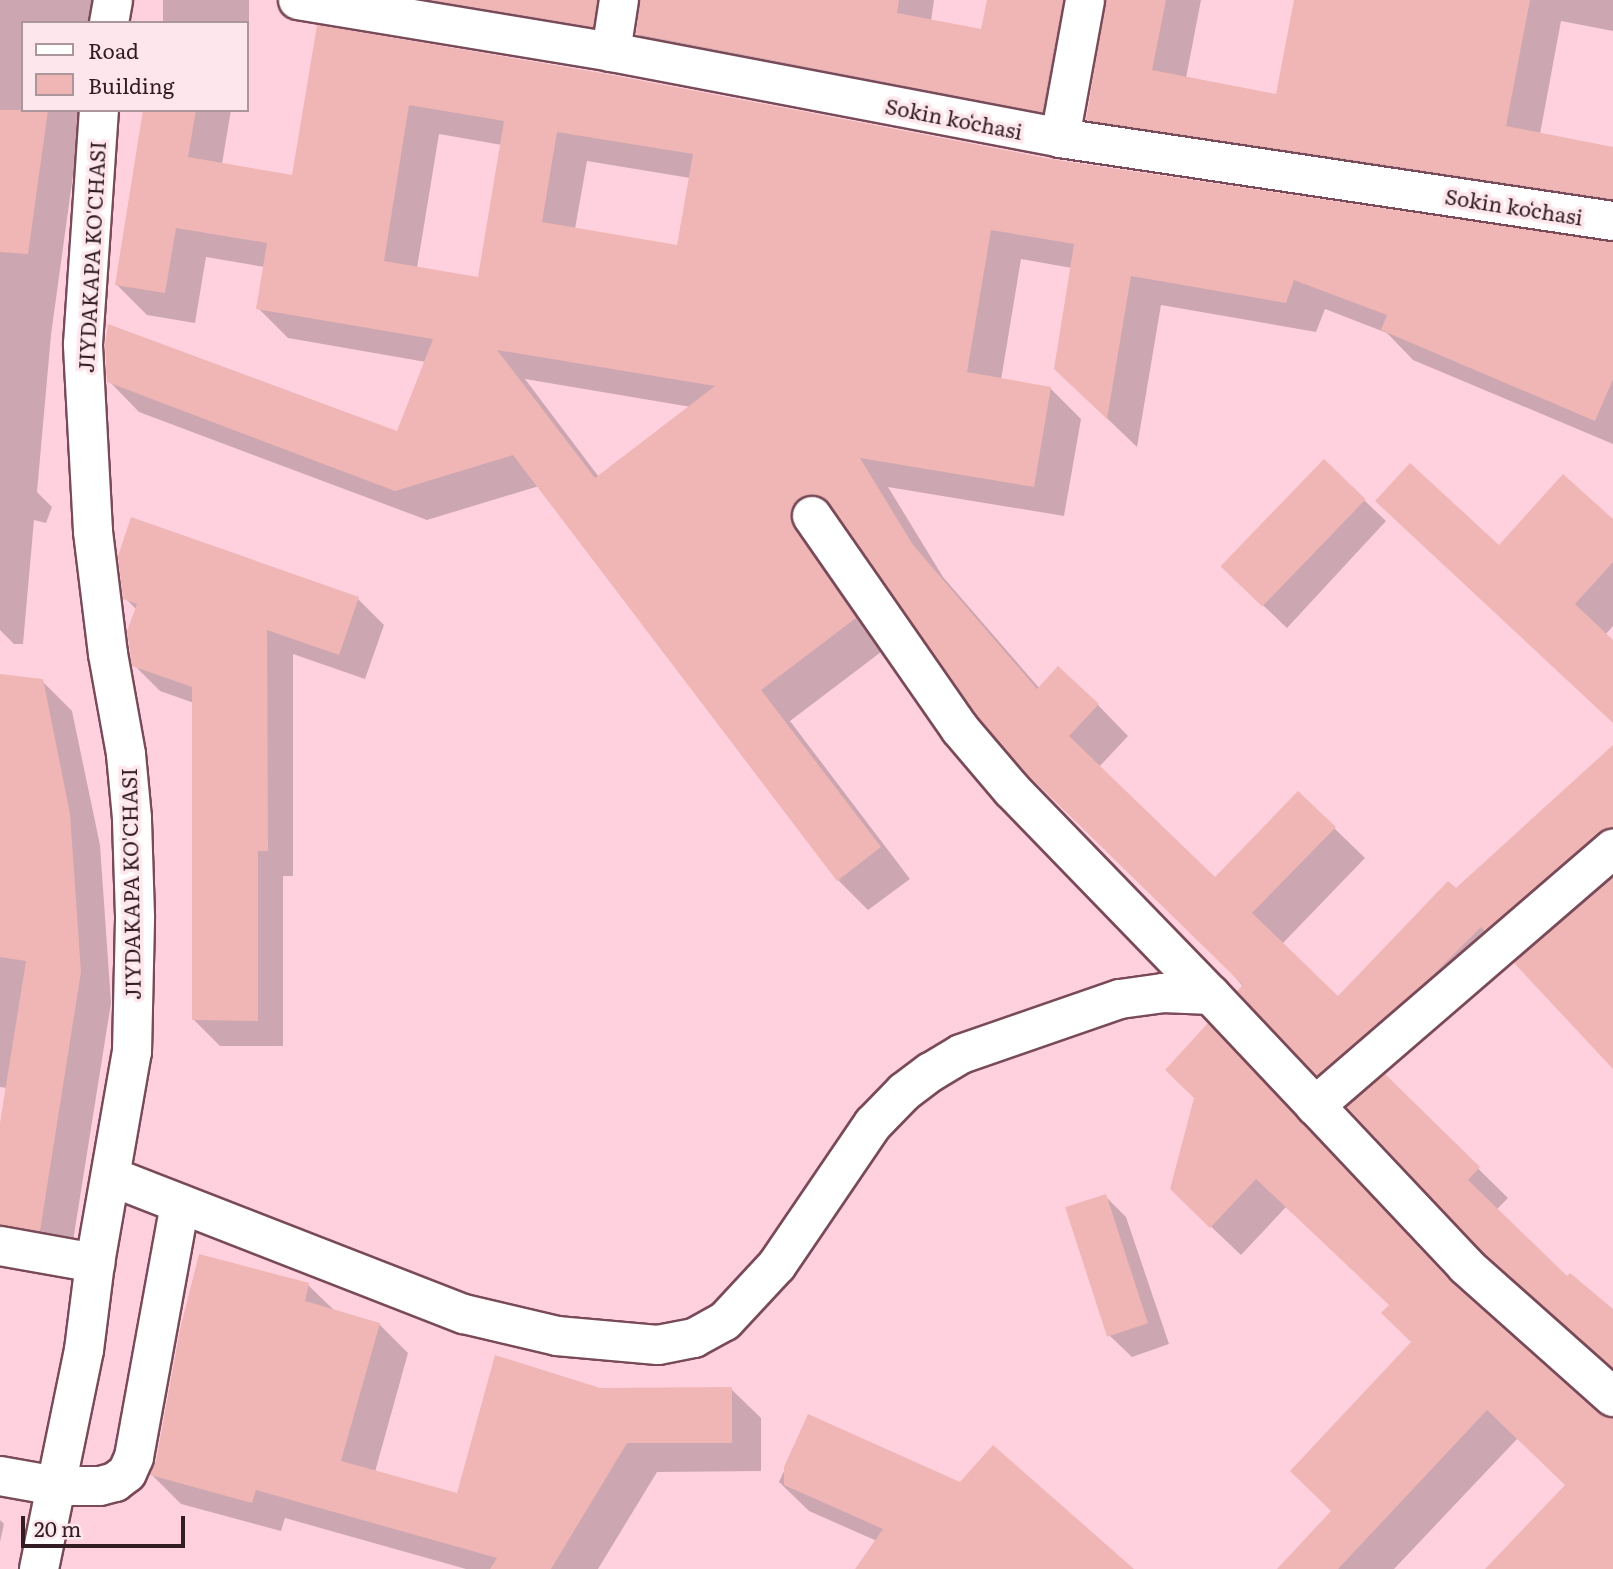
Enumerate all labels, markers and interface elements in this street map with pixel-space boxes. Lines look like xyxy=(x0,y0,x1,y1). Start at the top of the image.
legend xyxy=(21,21,248,112)
text: Road xyxy=(88,34,139,65)
text: Building xyxy=(88,69,174,100)
street label: Sokin koʻchasi xyxy=(883,92,1025,144)
street label: JIYDAKAPA KO'CHASI xyxy=(72,141,110,373)
street label: Sokin koʻchasi xyxy=(1443,183,1585,229)
street label: JIYDAKAPA KO'CHASI xyxy=(115,768,145,1000)
scale bar xyxy=(24,1502,189,1546)
text: 20 m xyxy=(34,1512,81,1543)

